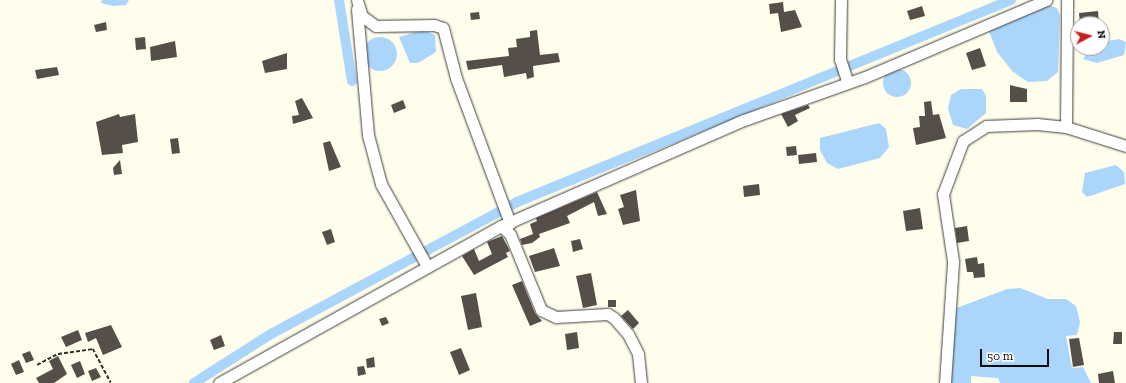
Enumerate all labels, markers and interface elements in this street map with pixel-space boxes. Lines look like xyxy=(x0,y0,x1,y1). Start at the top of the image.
north arrow xyxy=(1070,16,1110,56)
text: N xyxy=(1094,30,1108,40)
scale bar xyxy=(982,341,1051,367)
text: 50 m xyxy=(987,349,1013,363)

